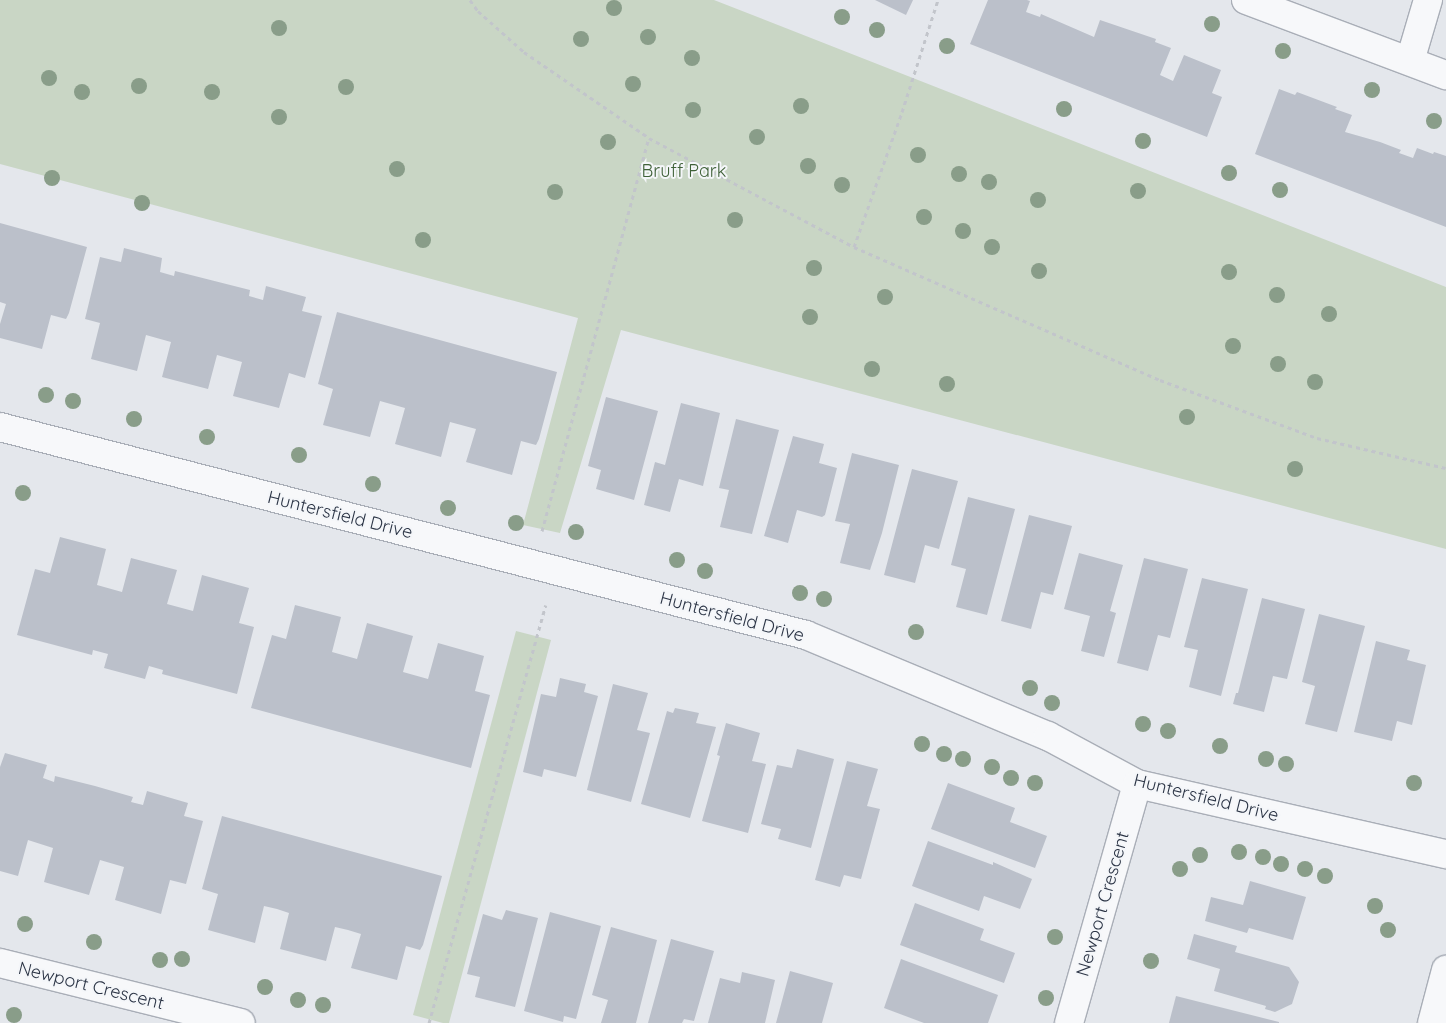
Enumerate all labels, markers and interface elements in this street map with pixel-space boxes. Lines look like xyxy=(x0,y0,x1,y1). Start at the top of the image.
park label: Bruff Park xyxy=(642,160,726,182)
street label: Huntersfield Drive xyxy=(265,487,415,543)
street label: Huntersfield Drive xyxy=(657,587,807,647)
street label: Huntersfield Drive xyxy=(1131,770,1281,826)
street label: Newport Crescent xyxy=(1072,829,1134,979)
street label: Newport Crescent xyxy=(16,957,166,1015)

